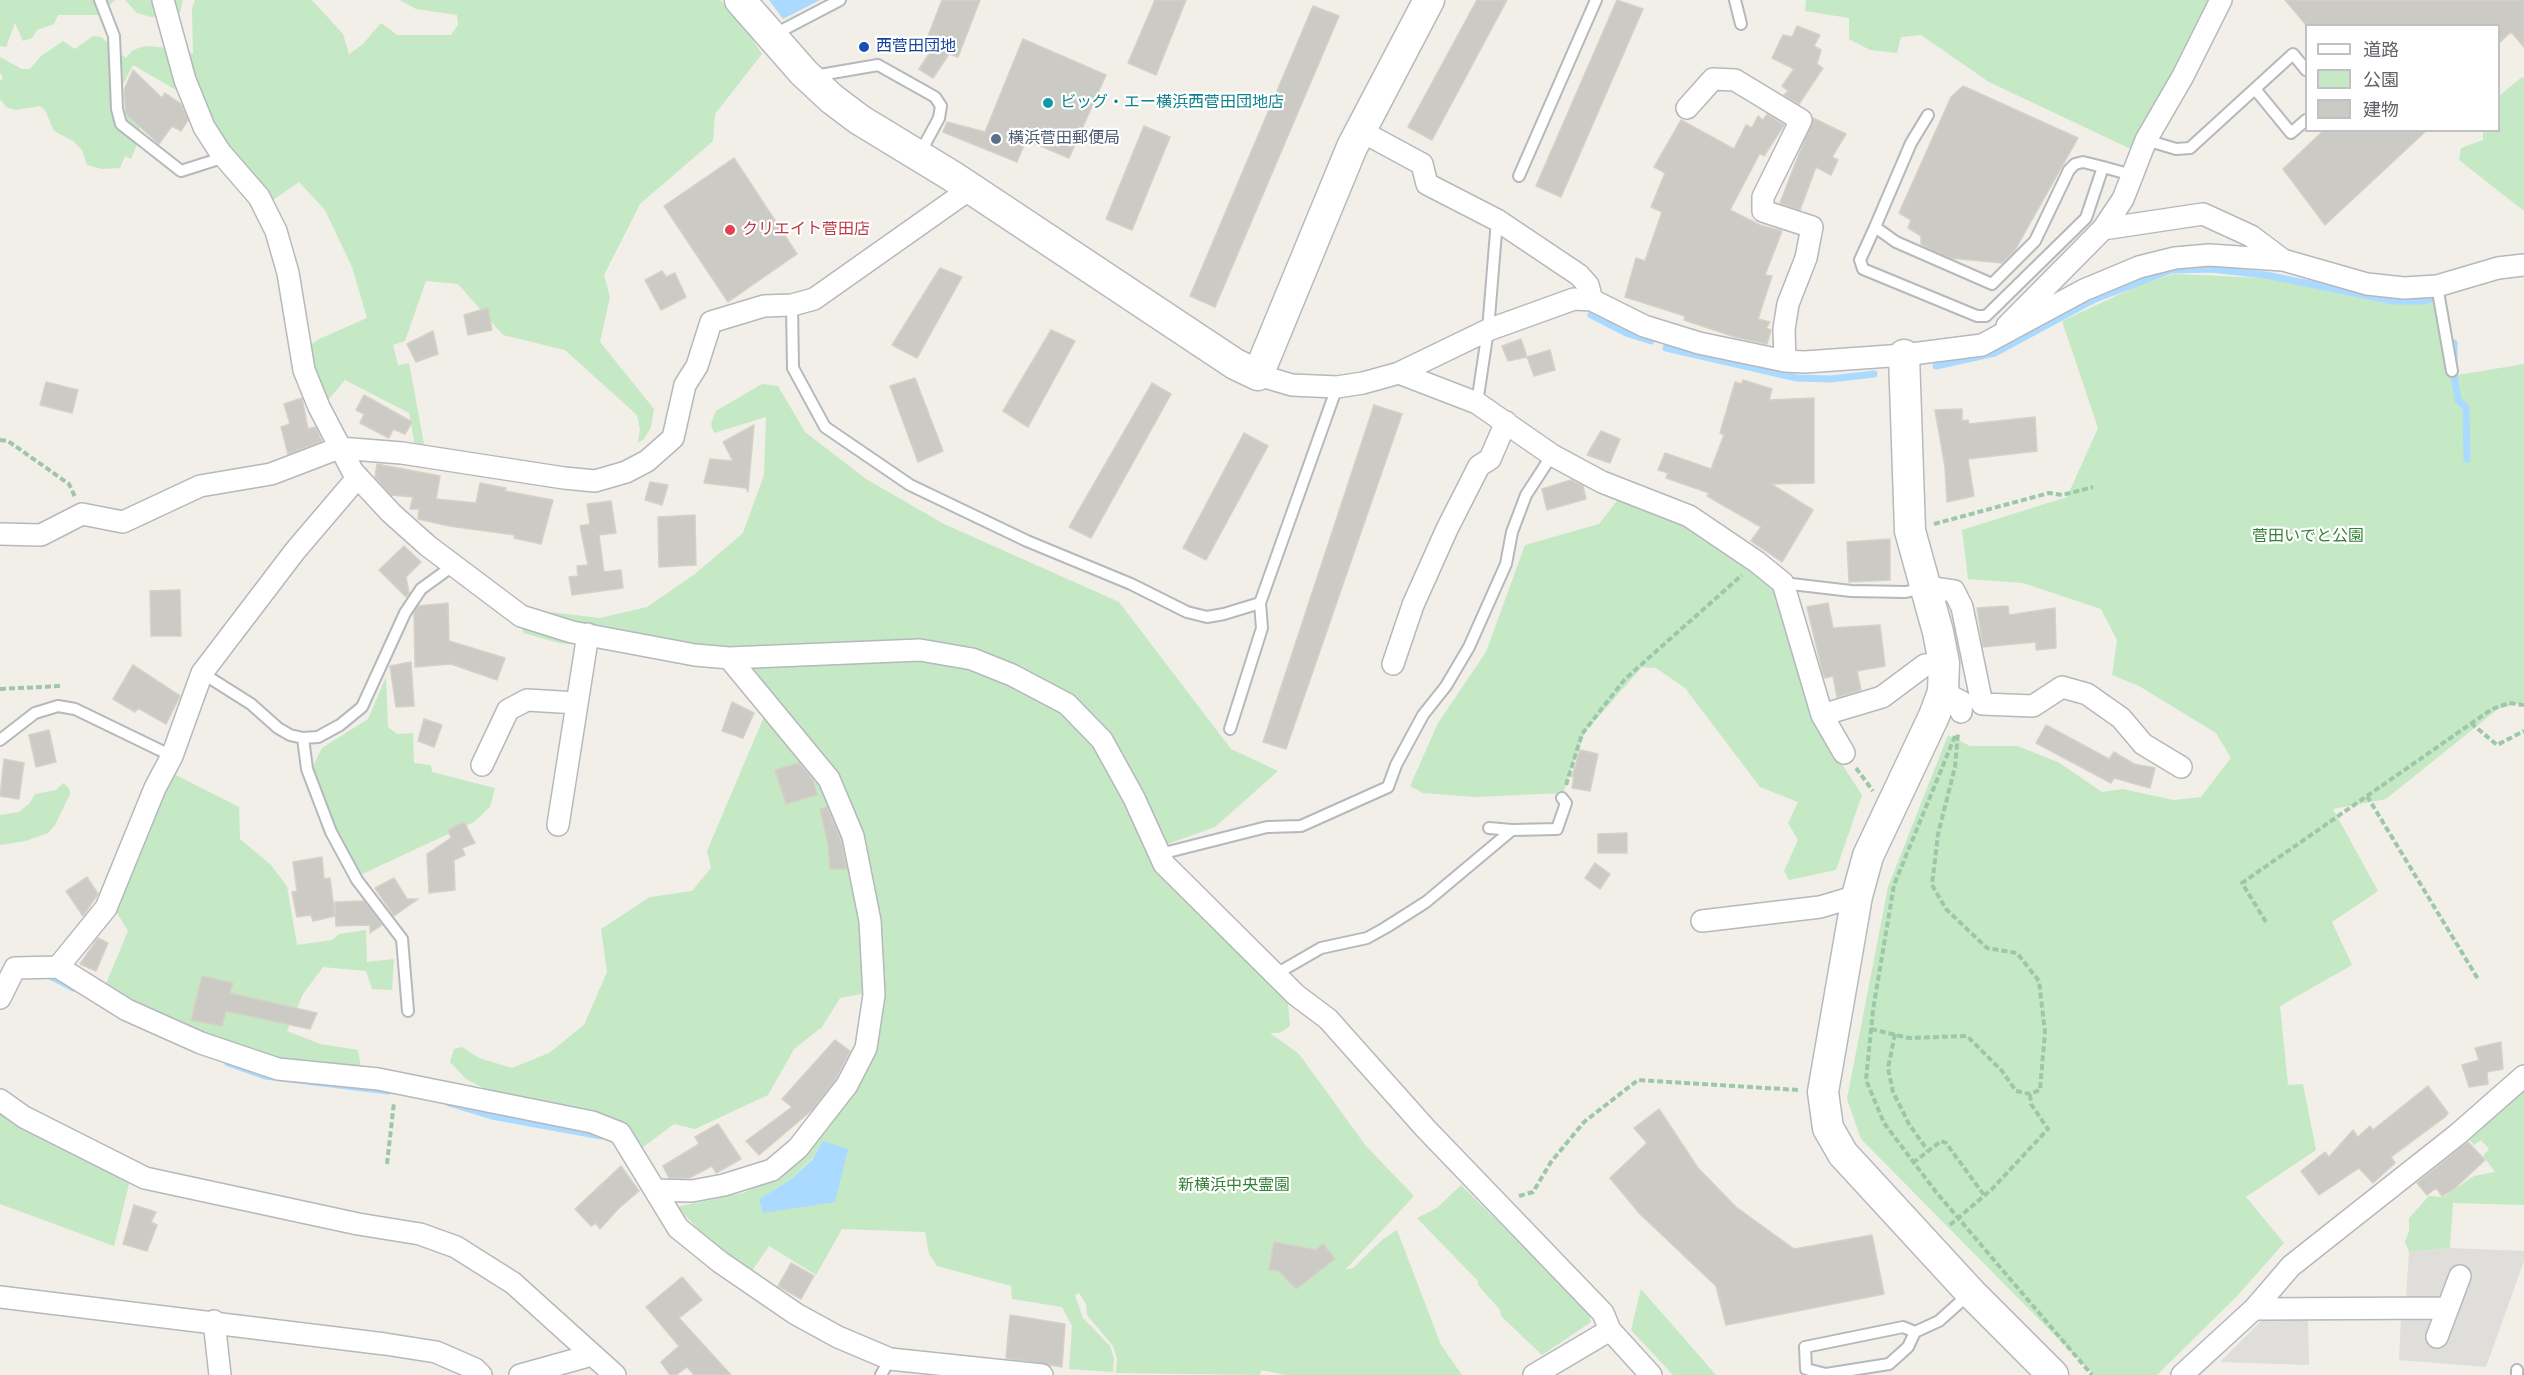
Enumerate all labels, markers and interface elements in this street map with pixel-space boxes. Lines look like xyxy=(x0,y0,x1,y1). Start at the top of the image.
legend xyxy=(2305,24,2500,132)
place label: 西菅田団地 xyxy=(876,37,956,57)
text: 道路 xyxy=(2363,37,2399,62)
marker: 西菅田団地 xyxy=(857,40,871,54)
text: 公園 xyxy=(2363,67,2399,92)
place label: ビッグ・エー横浜西菅田団地店 xyxy=(1060,93,1284,113)
marker: ビッグ・エー横浜西菅田団地店 xyxy=(1041,96,1055,110)
text: 建物 xyxy=(2363,97,2399,122)
place label: 横浜菅田郵便局 xyxy=(1008,129,1120,149)
marker: 横浜菅田郵便局 xyxy=(989,132,1003,146)
place label: クリエイト菅田店 xyxy=(742,220,870,240)
marker: クリエイト菅田店 xyxy=(723,223,737,237)
park label: 菅田いでと公園 xyxy=(2252,527,2364,547)
park label: 新横浜中央霊園 xyxy=(1178,1176,1290,1196)

